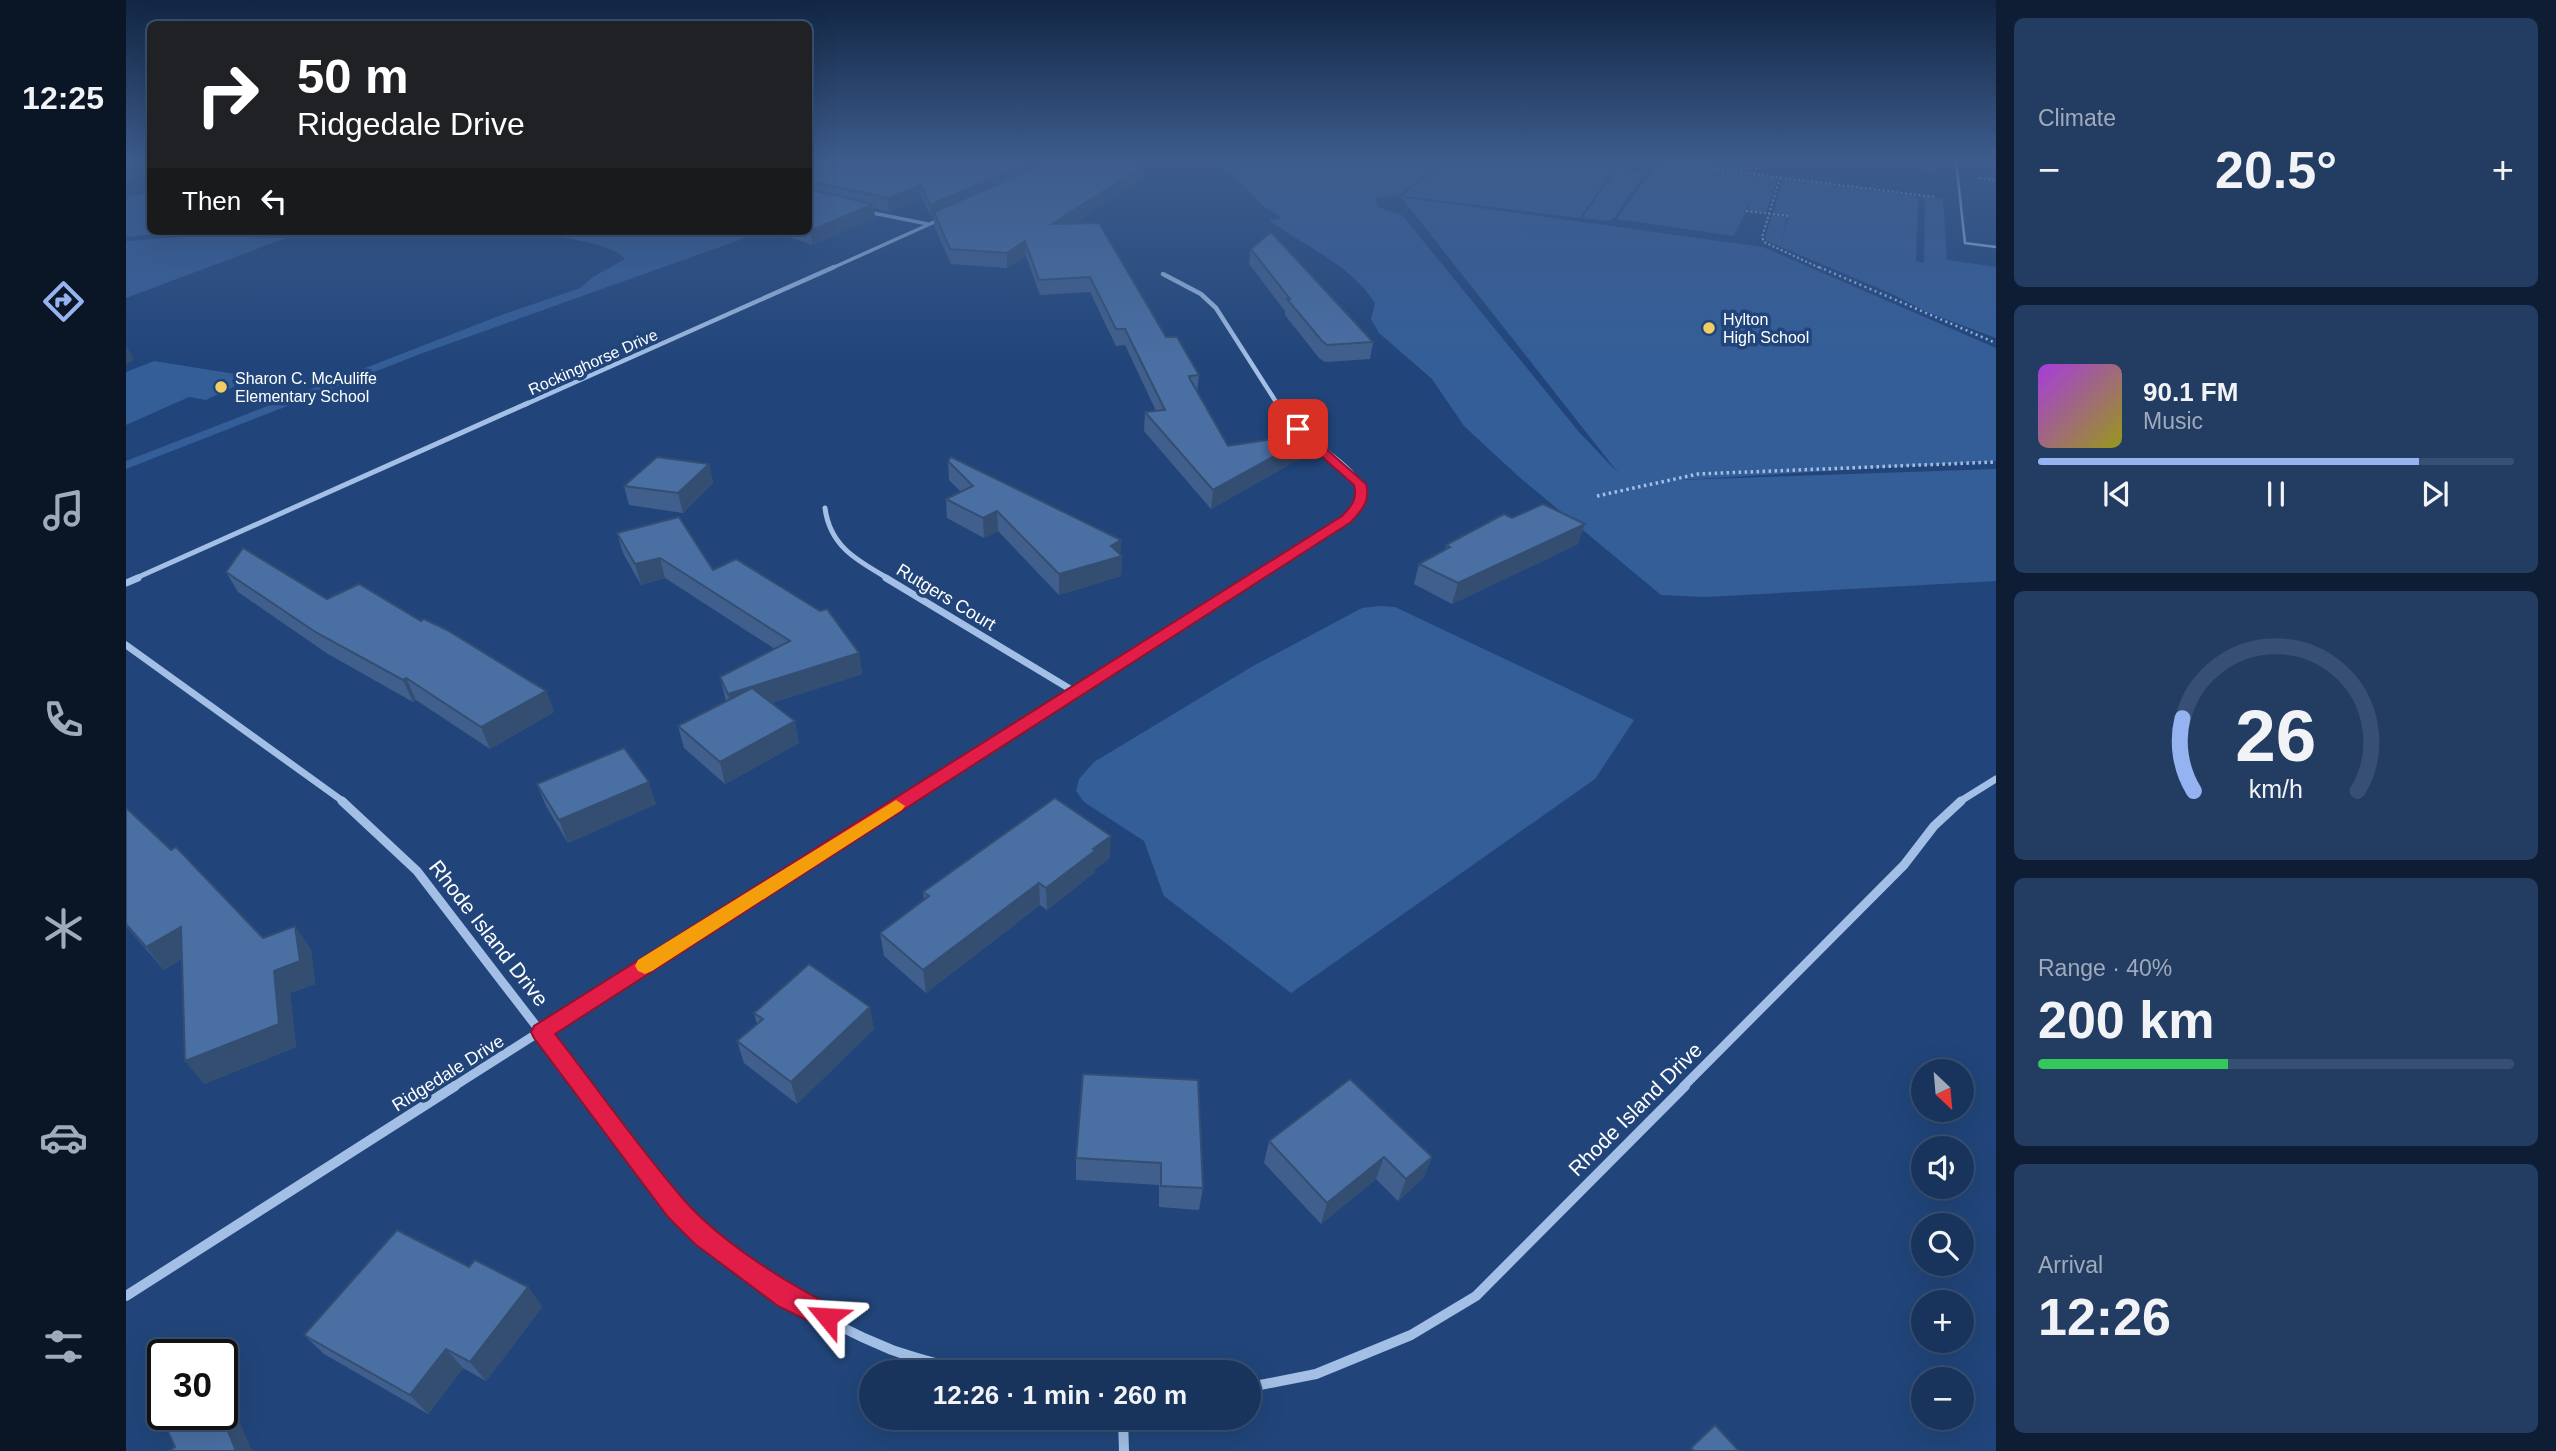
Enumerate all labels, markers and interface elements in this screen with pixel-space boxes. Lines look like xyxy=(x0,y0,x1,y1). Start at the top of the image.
icon: right xyxy=(182,49,273,140)
text: 50 m xyxy=(297,49,409,103)
text: 12:25 xyxy=(22,80,104,116)
text: Climate xyxy=(2038,105,2116,131)
text: Ridgedale Drive xyxy=(297,106,525,142)
text: 20.5° xyxy=(2215,141,2337,199)
text: − xyxy=(2038,149,2060,191)
text: + xyxy=(2492,149,2514,191)
icon: left xyxy=(255,182,293,220)
text: Then xyxy=(182,186,241,216)
icon: directions xyxy=(39,277,88,326)
place label: Hylton High School xyxy=(1723,311,1809,346)
marker: Hylton High School xyxy=(1701,320,1717,336)
street label: Rockinghorse Drive xyxy=(526,326,660,398)
place label: Sharon C. McAuliffe Elementary School xyxy=(235,370,377,405)
text: 90.1 FM xyxy=(2143,377,2238,407)
marker: Sharon C. McAuliffe Elementary School xyxy=(213,379,229,395)
pin xyxy=(1268,399,1328,459)
text: Music xyxy=(2143,408,2203,434)
icon: arrive xyxy=(1279,410,1317,448)
icon: previous xyxy=(2098,475,2136,513)
icon: pause xyxy=(2257,475,2295,513)
icon: next xyxy=(2416,475,2454,513)
icon: music xyxy=(39,486,88,535)
street label: Rutgers Court xyxy=(893,560,999,634)
icon: phone xyxy=(39,695,88,744)
text: 26 xyxy=(2236,696,2316,777)
text: km/h xyxy=(2249,775,2303,803)
street label: Rhode Island Drive xyxy=(425,856,553,1010)
icon: climate xyxy=(39,904,88,953)
text: Range · 40% xyxy=(2038,955,2172,981)
text: 200 km xyxy=(2038,991,2214,1049)
street label: Ridgedale Drive xyxy=(388,1031,508,1115)
street label: Rhode Island Drive xyxy=(1564,1038,1706,1180)
north arrow xyxy=(1911,1059,1974,1122)
map controls xyxy=(1911,1059,1974,1430)
icon: car xyxy=(39,1113,88,1162)
button: sound xyxy=(1911,1136,1974,1199)
button: search xyxy=(1911,1213,1974,1276)
text: Arrival xyxy=(2038,1252,2103,1278)
position arrow xyxy=(790,1280,864,1354)
text: 12:26 xyxy=(2038,1288,2171,1346)
button: + xyxy=(1911,1290,1974,1353)
icon: filters xyxy=(39,1322,88,1371)
speed limit sign: 30 xyxy=(147,1339,238,1430)
button: − xyxy=(1911,1367,1974,1430)
text: 12:26 · 1 min · 260 m xyxy=(933,1380,1187,1410)

